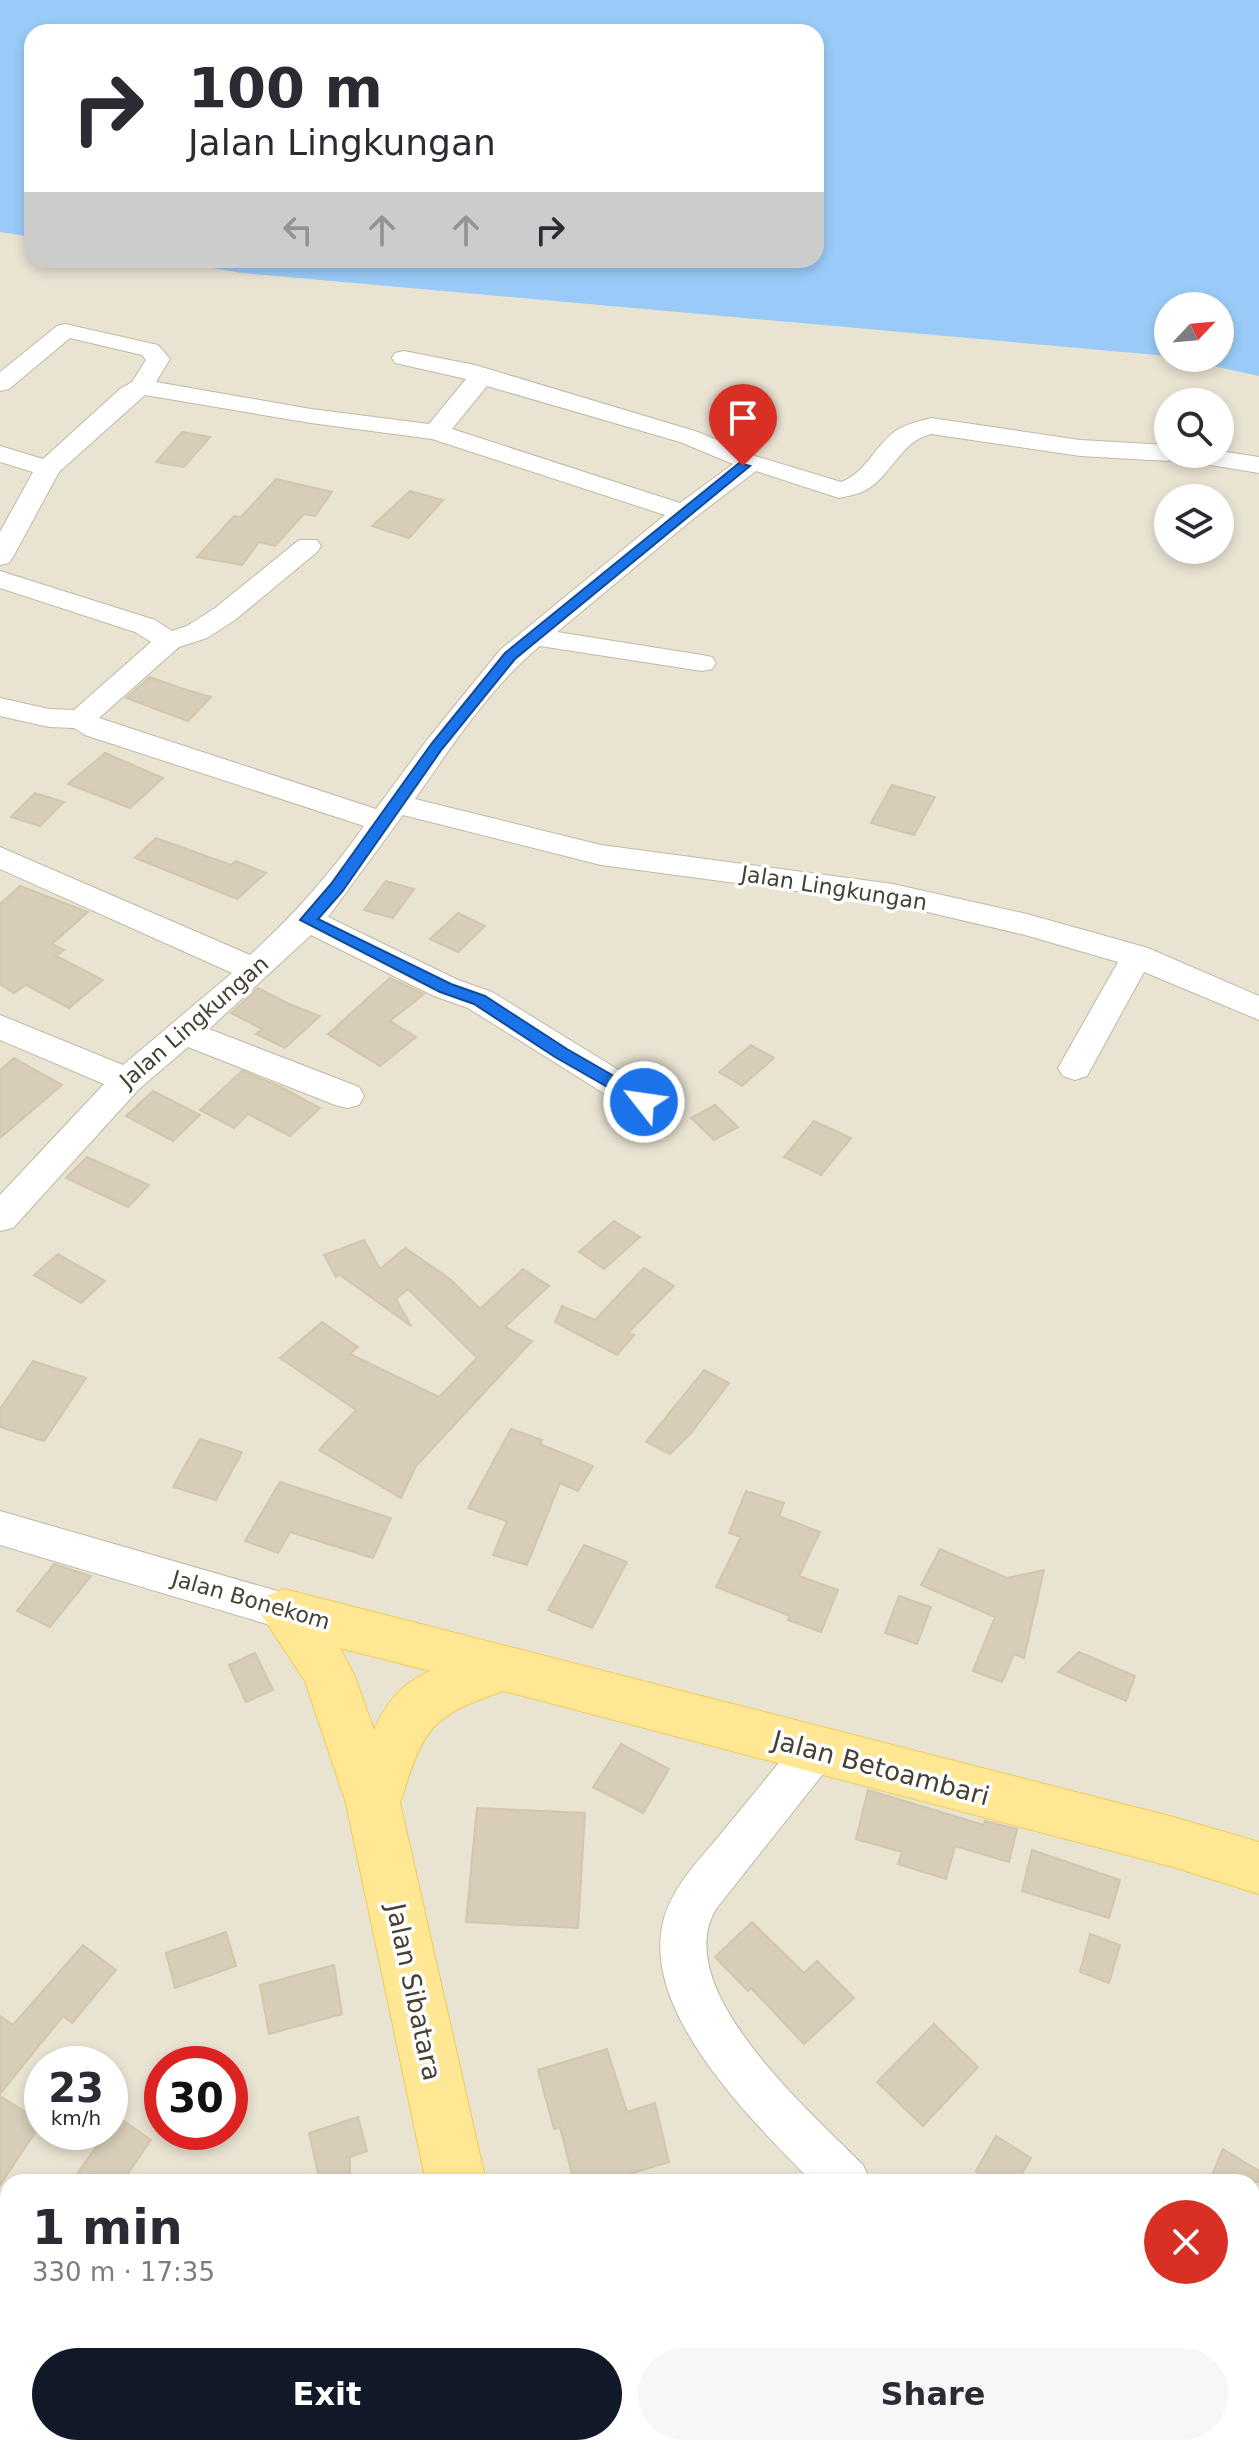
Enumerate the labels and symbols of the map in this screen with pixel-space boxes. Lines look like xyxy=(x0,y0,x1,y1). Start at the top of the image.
north arrow xyxy=(1154,292,1234,372)
pin xyxy=(709,384,777,466)
street label: Jalan Lingkungan xyxy=(737,861,929,915)
street label: Jalan Lingkungan xyxy=(113,951,273,1094)
position arrow xyxy=(602,1060,686,1144)
street label: Jalan Bonekom xyxy=(167,1565,333,1635)
street label: Jalan Betoambari xyxy=(767,1724,993,1811)
street label: Jalan Sibatara xyxy=(380,1899,447,2083)
speed limit sign: 30 xyxy=(144,2046,248,2150)

